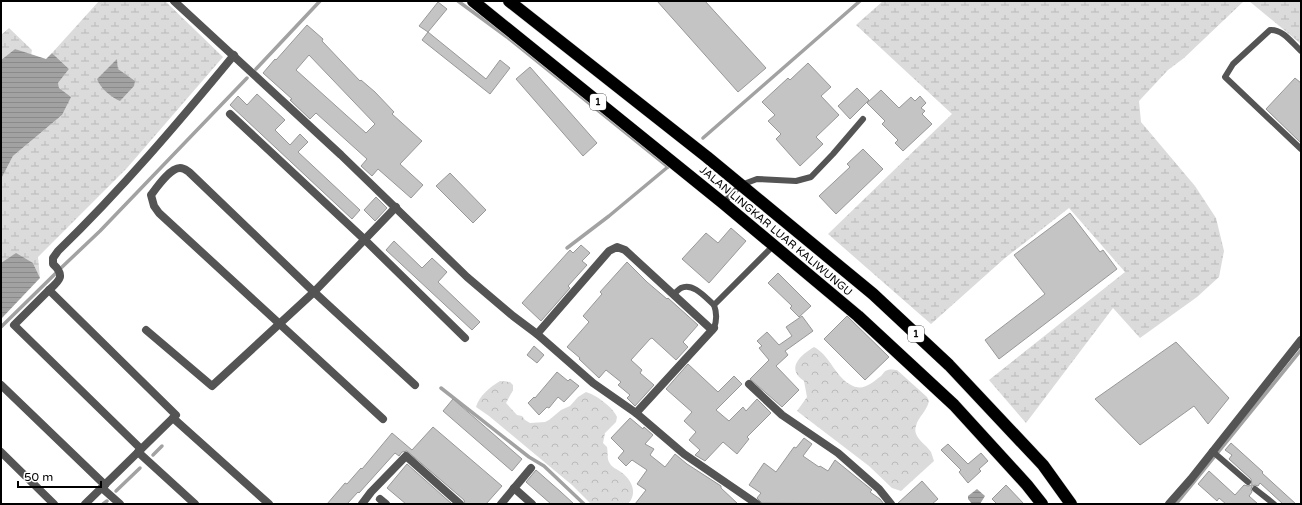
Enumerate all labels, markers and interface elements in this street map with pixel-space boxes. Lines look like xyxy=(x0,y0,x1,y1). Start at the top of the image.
road number: 1 xyxy=(590,94,606,110)
street label: JALAN LINGKAR LUAR KALIWUNGU xyxy=(697,163,855,299)
road number: 1 xyxy=(908,326,924,342)
scale bar xyxy=(18,463,101,489)
text: 50 m xyxy=(24,470,53,484)

